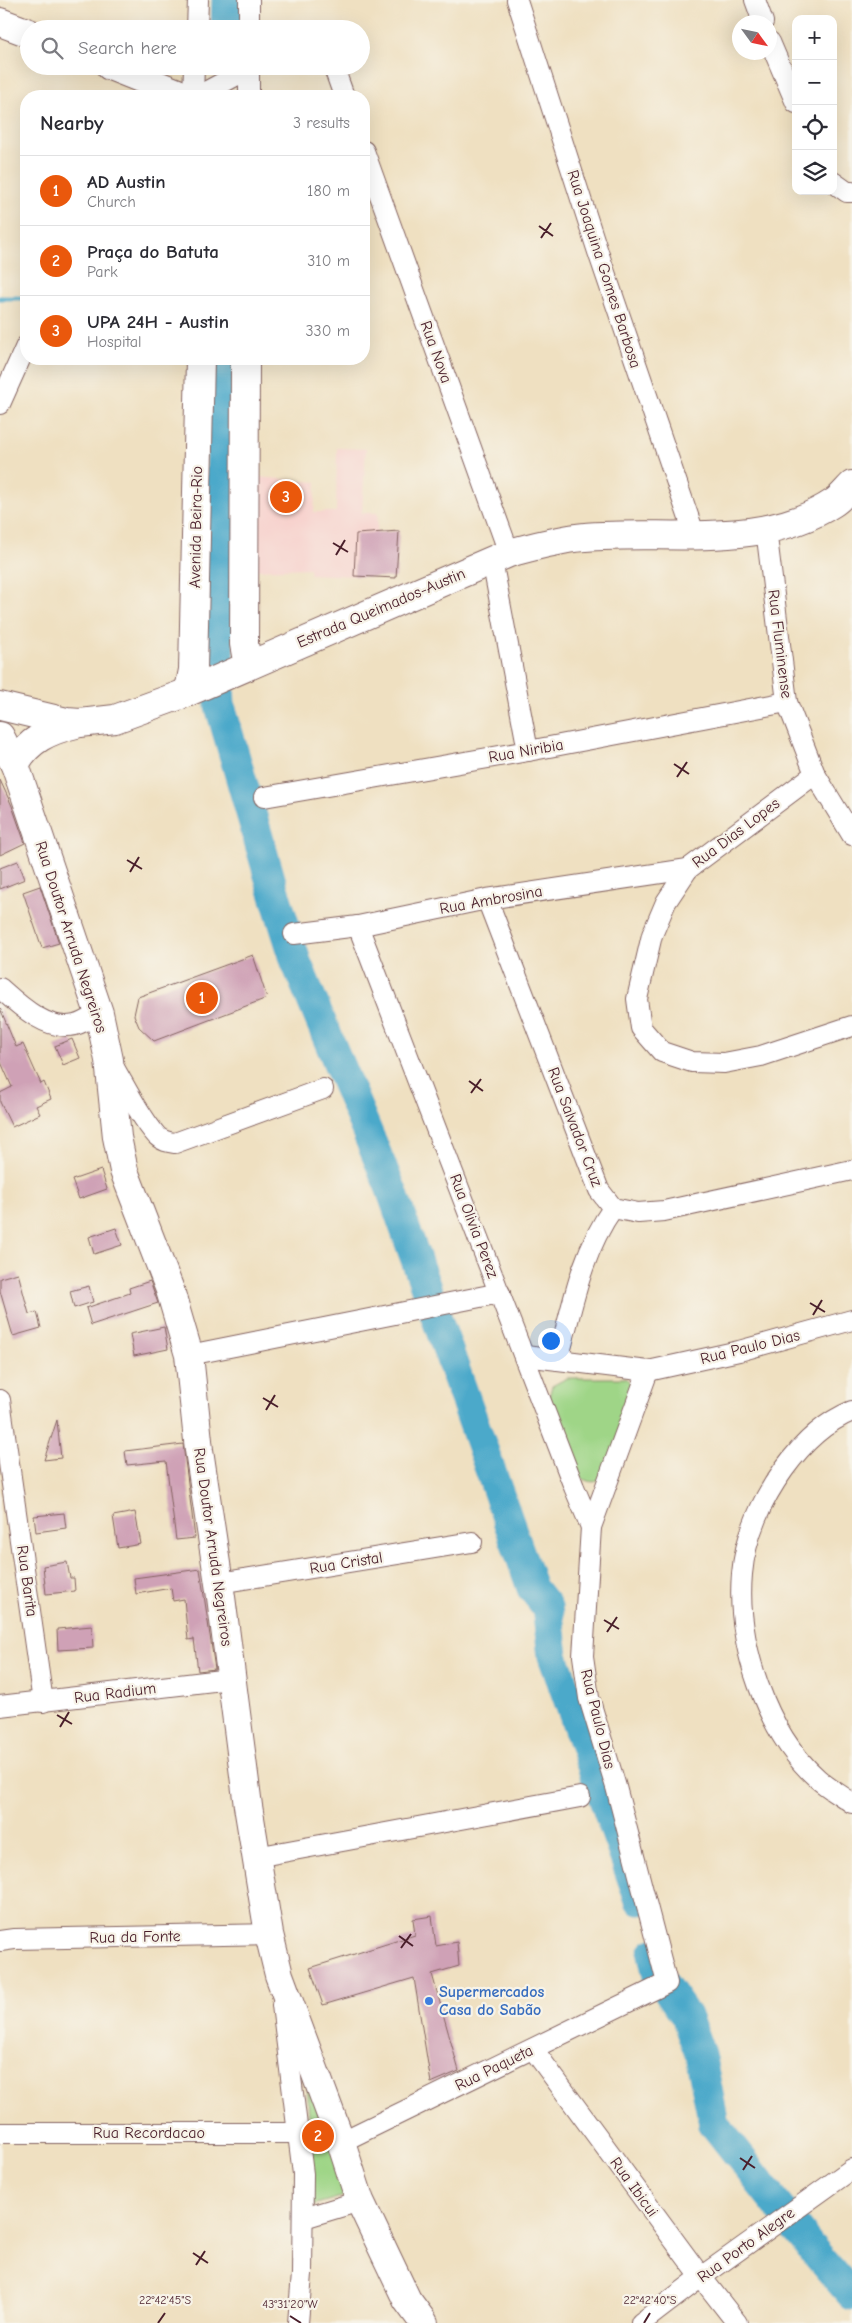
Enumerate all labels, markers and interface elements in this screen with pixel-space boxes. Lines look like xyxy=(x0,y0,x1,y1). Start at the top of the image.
north arrow xyxy=(732,15,777,60)
map controls xyxy=(792,15,837,195)
button: + xyxy=(792,15,837,60)
search box xyxy=(20,20,370,75)
icon: search xyxy=(38,34,66,62)
text: Search here xyxy=(78,37,177,59)
button: − xyxy=(792,60,837,105)
button: locate xyxy=(792,105,837,150)
text: Nearby xyxy=(40,111,104,135)
text: 3 results xyxy=(293,114,350,132)
button: layers xyxy=(792,150,837,195)
street label: Rua Joaquina Gomes Barbosa xyxy=(563,168,645,370)
text: AD Austin xyxy=(87,171,166,193)
text: 1 xyxy=(53,182,59,200)
text: 180 m xyxy=(307,182,350,200)
text: Church xyxy=(87,193,136,211)
text: Praça do Batuta xyxy=(87,241,219,263)
text: 2 xyxy=(52,252,60,270)
text: 310 m xyxy=(307,252,350,270)
text: Park xyxy=(87,263,118,281)
text: UPA 24H - Austin xyxy=(87,311,229,333)
street label: Rua Nova xyxy=(416,318,456,386)
text: 3 xyxy=(52,322,60,340)
text: 330 m xyxy=(305,322,350,340)
text: Hospital xyxy=(87,333,142,351)
street label: Avenida Beira-Rio xyxy=(186,466,206,588)
pin: 3 xyxy=(270,478,302,516)
street label: Estrada Queimados-Austin xyxy=(294,564,468,652)
street label: Rua Fluminense xyxy=(764,589,796,699)
street label: Rua Niribia xyxy=(487,736,565,766)
street label: Rua Dias Lopes xyxy=(689,794,783,872)
street label: Rua Doutor Arruda Negreiros xyxy=(31,839,111,1035)
street label: Rua Ambrosina xyxy=(438,882,544,918)
pin: 1 xyxy=(186,979,218,1017)
street label: Rua Salvador Cruz xyxy=(544,1065,606,1189)
street label: Rua Olivia Perez xyxy=(446,1171,502,1281)
street label: Rua Paulo Dias xyxy=(698,1326,802,1368)
your location xyxy=(538,1328,564,1354)
street label: Rua Doutor Arruda Negreiros xyxy=(190,1447,236,1648)
street label: Rua Barita xyxy=(13,1544,41,1618)
street label: Rua Cristal xyxy=(308,1548,384,1578)
street label: Rua Paulo Dias xyxy=(577,1667,619,1771)
street label: Rua Radium xyxy=(73,1679,157,1707)
street label: Rua da Fonte xyxy=(89,1927,181,1947)
place label: Supermercados Casa do Sabão xyxy=(439,1983,544,2019)
marker: Supermercados Casa do Sabão xyxy=(423,1995,435,2007)
street label: Rua Paqueta xyxy=(452,2041,536,2095)
pin: 2 xyxy=(302,2117,334,2155)
street label: Rua Recordacao xyxy=(93,2124,205,2142)
street label: Rua Ibicui xyxy=(606,2154,662,2220)
street label: Rua Porto Alegre xyxy=(694,2204,798,2286)
text: 22°42'45"S xyxy=(139,2293,191,2307)
text: 22°42'40"S xyxy=(624,2293,677,2307)
text: 43°31'20"W xyxy=(262,2297,318,2311)

